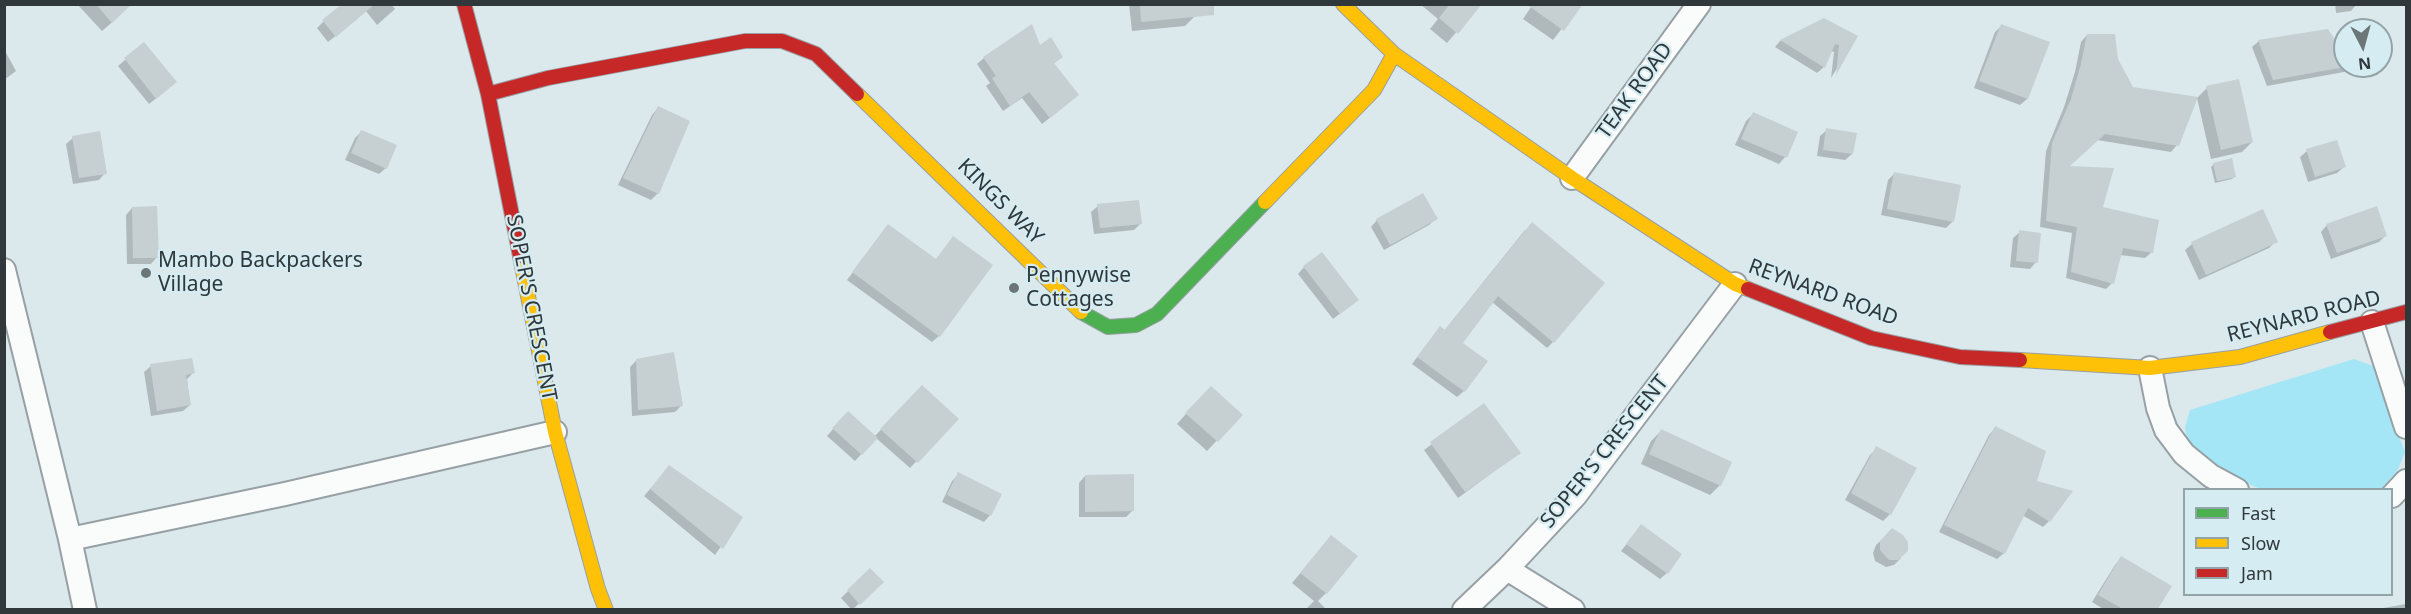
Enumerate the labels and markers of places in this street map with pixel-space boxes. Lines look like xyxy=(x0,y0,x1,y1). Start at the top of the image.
place label: Mambo Backpackers Village xyxy=(158,248,363,298)
place label: Pennywise Cottages xyxy=(1026,263,1131,313)
marker: Mambo Backpackers Village xyxy=(139,266,153,280)
marker: Pennywise Cottages xyxy=(1007,281,1021,295)

